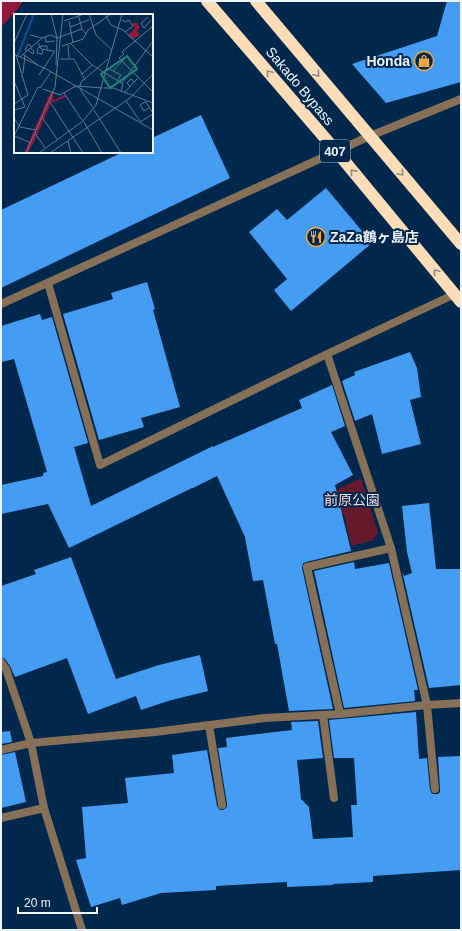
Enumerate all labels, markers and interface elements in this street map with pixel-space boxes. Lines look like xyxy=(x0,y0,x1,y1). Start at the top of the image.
inset map xyxy=(14,14,153,153)
street label: Sakado Bypass xyxy=(263,44,337,128)
shop icon: Honda xyxy=(413,50,435,72)
place label: Honda xyxy=(366,53,410,69)
one-way arrow xyxy=(313,69,320,76)
one-way arrow xyxy=(266,70,273,77)
road number: 407 xyxy=(320,140,350,162)
one-way arrow xyxy=(397,168,404,176)
one-way arrow xyxy=(350,169,357,176)
restaurant icon: ZaZa鶴ヶ島店 xyxy=(305,226,327,248)
place label: ZaZa鶴ヶ島店 xyxy=(330,229,419,245)
one-way arrow xyxy=(433,269,440,276)
park label: 前原公園 xyxy=(324,492,380,508)
scale bar xyxy=(18,889,97,915)
text: 20 m xyxy=(24,896,51,910)

